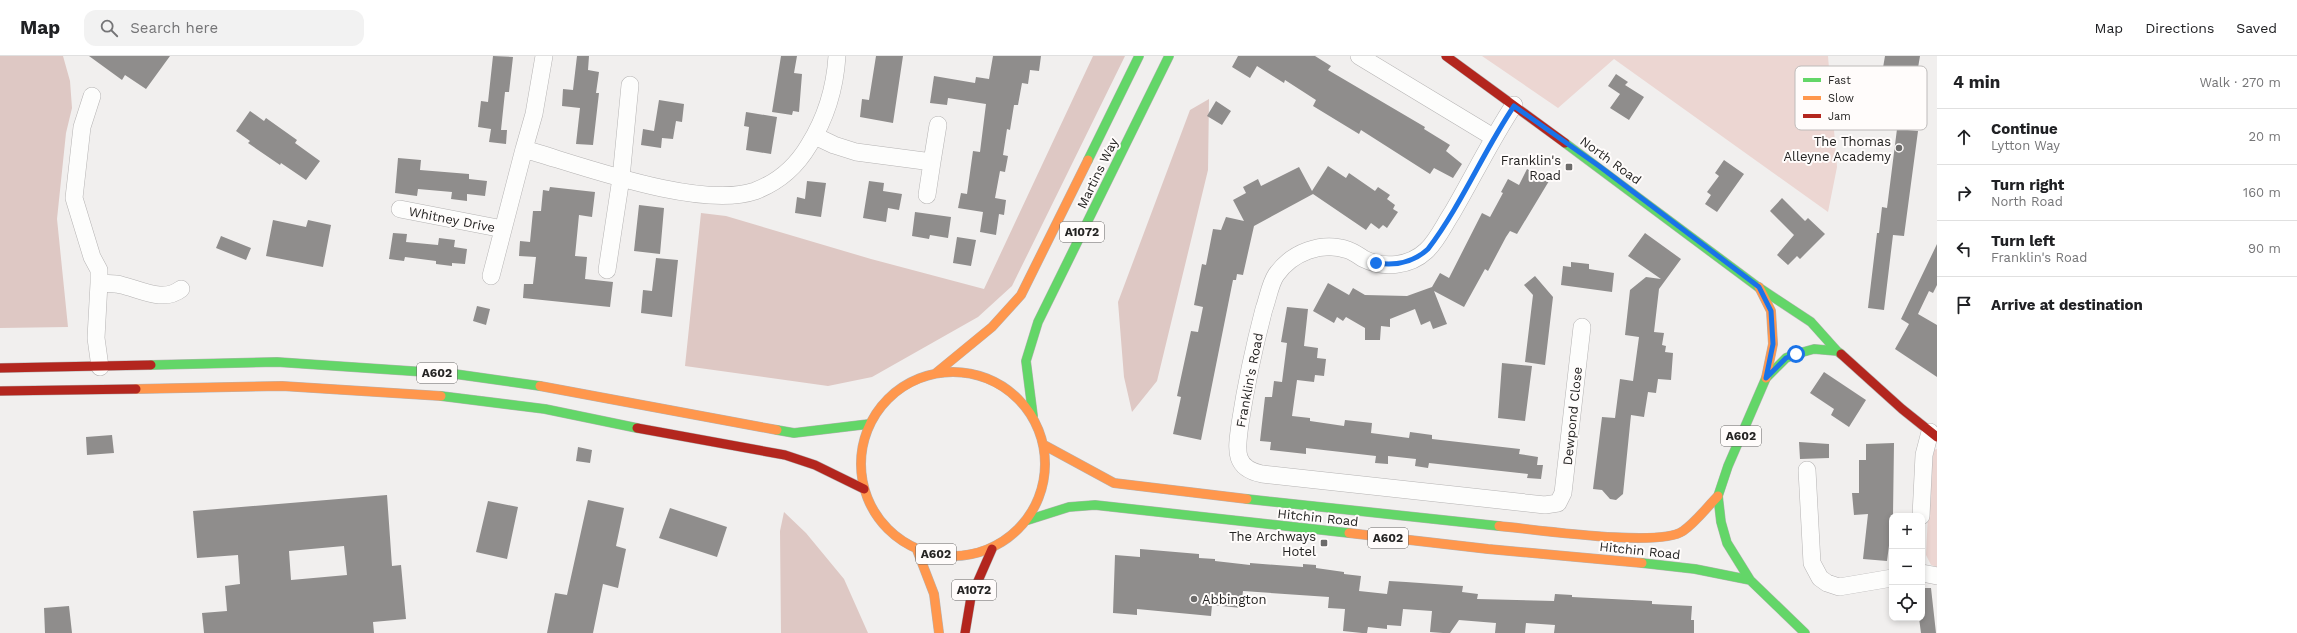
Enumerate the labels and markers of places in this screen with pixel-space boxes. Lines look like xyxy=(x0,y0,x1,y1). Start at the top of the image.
place label: The Thomas Alleyne Academy xyxy=(1783,134,1891,164)
marker: The Thomas Alleyne Academy xyxy=(1894,143,1904,153)
place label: Franklin's Road xyxy=(1501,153,1561,183)
marker: Franklin's Road xyxy=(1564,162,1574,172)
place label: The Archways Hotel xyxy=(1229,529,1316,559)
marker: The Archways Hotel xyxy=(1319,538,1329,548)
place label: Abbington xyxy=(1202,592,1267,607)
marker: Abbington xyxy=(1189,594,1199,604)

